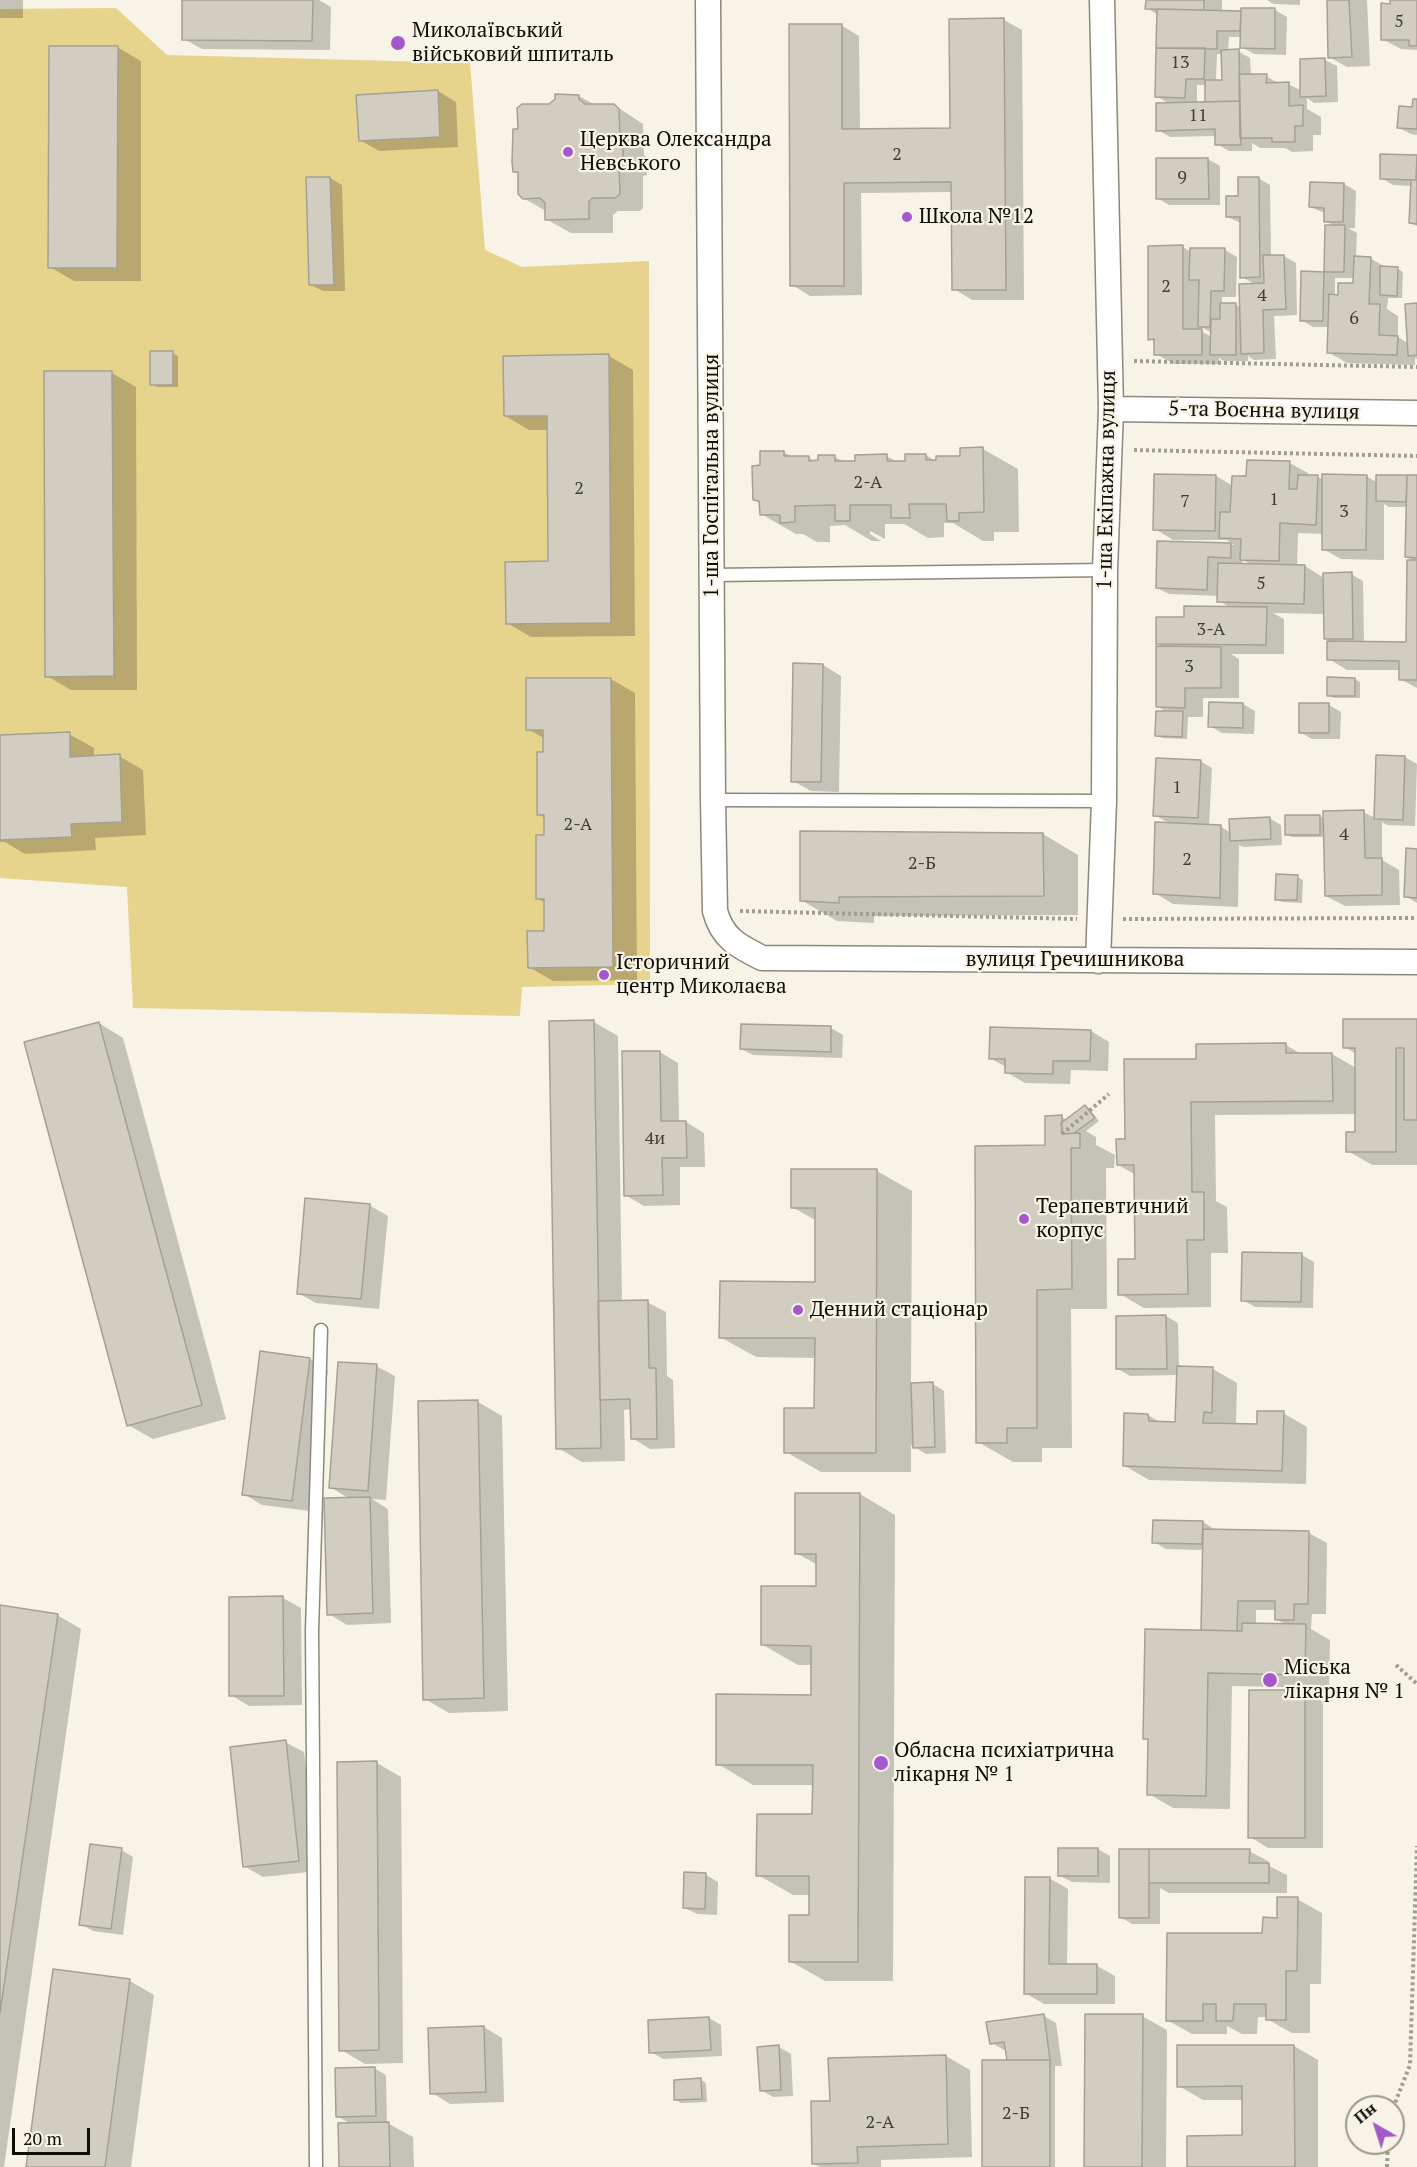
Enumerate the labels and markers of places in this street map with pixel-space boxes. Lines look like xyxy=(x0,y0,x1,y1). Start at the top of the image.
place label: Миколаївський військовий шпиталь xyxy=(412,18,614,68)
marker: Миколаївський військовий шпиталь xyxy=(389,34,407,52)
place label: Церква Олександра Невського xyxy=(580,127,772,177)
marker: Церква Олександра Невського xyxy=(561,145,575,159)
place label: Школа №12 xyxy=(919,204,1034,230)
marker: Школа №12 xyxy=(900,210,914,224)
place label: Історичний центр Миколаєва xyxy=(616,950,787,1000)
marker: Історичний центр Миколаєва xyxy=(597,968,611,982)
place label: Терапевтичний корпус xyxy=(1036,1194,1189,1244)
marker: Терапевтичний корпус xyxy=(1017,1212,1031,1226)
place label: Денний стаціонар xyxy=(810,1297,988,1323)
marker: Денний стаціонар xyxy=(791,1303,805,1317)
place label: Міська лікарня № 1 xyxy=(1284,1655,1405,1705)
marker: Міська лікарня № 1 xyxy=(1261,1671,1279,1689)
place label: Обласна психіатрична лікарня № 1 xyxy=(894,1738,1114,1788)
marker: Обласна психіатрична лікарня № 1 xyxy=(872,1754,890,1772)

